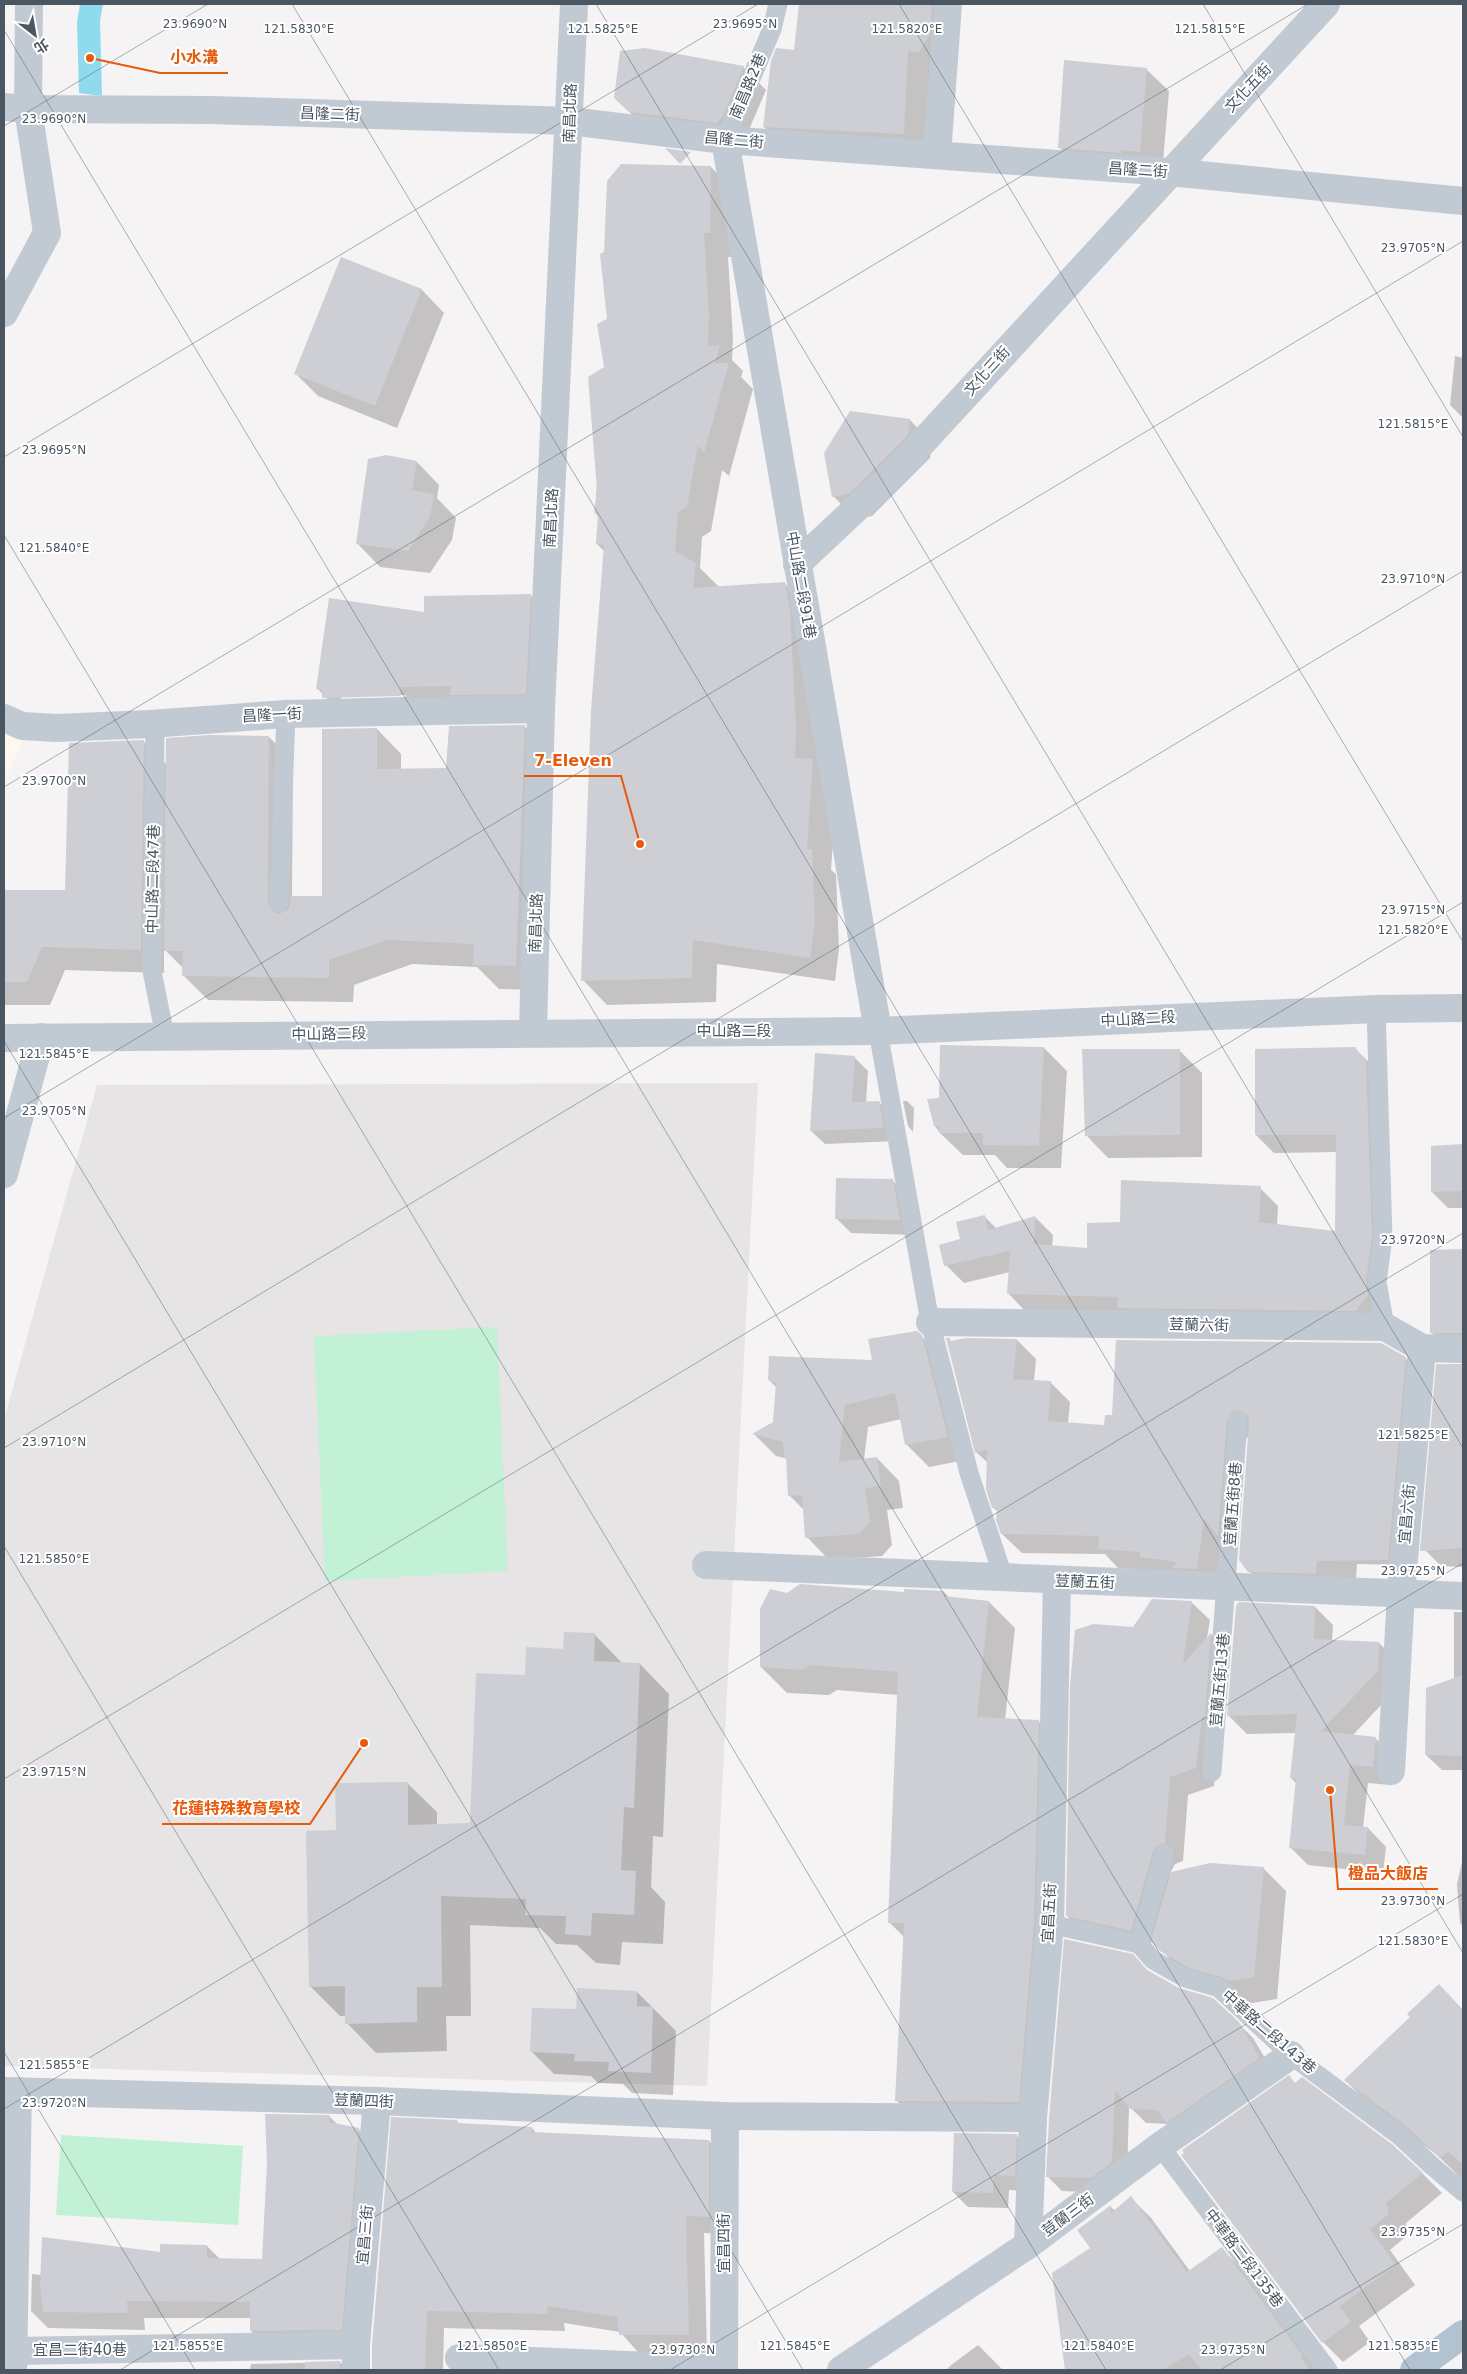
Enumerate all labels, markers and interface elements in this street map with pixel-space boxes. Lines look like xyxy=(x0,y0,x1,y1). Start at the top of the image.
north arrow xyxy=(10,10,60,60)
text: 23.9690°N xyxy=(163,17,227,31)
text: 23.9695°N xyxy=(713,17,777,31)
text: 121.5830°E xyxy=(264,22,334,36)
text: 121.5825°E xyxy=(568,22,638,36)
text: 121.5820°E xyxy=(872,22,942,36)
text: 121.5815°E xyxy=(1175,22,1245,36)
text: 北 xyxy=(32,36,52,57)
callout: 小水溝 xyxy=(160,42,228,73)
text: 小水溝 xyxy=(170,48,218,67)
street label: 南昌路2巷 xyxy=(726,50,770,122)
street label: 文化五街 xyxy=(1221,60,1275,116)
street label: 南昌北路 xyxy=(560,83,580,143)
street label: 昌隆二街 xyxy=(300,104,360,124)
text: 23.9690°N xyxy=(22,112,86,126)
street label: 昌隆二街 xyxy=(703,128,765,152)
street label: 昌隆二街 xyxy=(1107,159,1169,181)
text: 23.9705°N xyxy=(1381,241,1445,255)
street label: 文化三街 xyxy=(960,343,1014,399)
text: 121.5815°E xyxy=(1378,417,1448,431)
text: 23.9695°N xyxy=(22,443,86,457)
street label: 南昌北路 xyxy=(540,488,562,548)
street label: 中山路二段91巷 xyxy=(783,530,819,640)
text: 121.5840°E xyxy=(19,541,89,555)
text: 23.9710°N xyxy=(1381,572,1445,586)
street label: 昌隆一街 xyxy=(242,704,302,726)
callout: 7-Eleven xyxy=(524,745,621,776)
text: 7-Eleven xyxy=(534,751,612,770)
text: 23.9700°N xyxy=(22,774,86,788)
street label: 中山路二段47巷 xyxy=(143,824,163,934)
street label: 南昌北路 xyxy=(526,893,546,953)
text: 23.9715°N xyxy=(1381,903,1445,917)
text: 121.5820°E xyxy=(1378,923,1448,937)
street label: 中山路二段 xyxy=(1100,1008,1176,1030)
street label: 中山路二段 xyxy=(696,1022,772,1040)
street label: 中山路二段 xyxy=(291,1024,367,1044)
text: 121.5845°E xyxy=(19,1047,89,1061)
text: 23.9705°N xyxy=(22,1104,86,1118)
text: 23.9720°N xyxy=(1381,1233,1445,1247)
street label: 荳蘭六街 xyxy=(1169,1315,1229,1335)
text: 121.5825°E xyxy=(1378,1428,1448,1442)
text: 23.9710°N xyxy=(22,1435,86,1449)
street label: 荳蘭五街8巷 xyxy=(1221,1461,1245,1547)
street label: 宜昌六街 xyxy=(1395,1483,1419,1545)
text: 121.5850°E xyxy=(19,1552,89,1566)
text: 23.9725°N xyxy=(1381,1564,1445,1578)
street label: 荳蘭五街 xyxy=(1055,1572,1115,1592)
street label: 荳蘭五街13巷 xyxy=(1207,1632,1233,1728)
text: 23.9715°N xyxy=(22,1765,86,1779)
callout: 花蓮特殊教育學校 xyxy=(162,1793,310,1824)
text: 花蓮特殊教育學校 xyxy=(172,1799,301,1818)
callout: 橙品大飯店 xyxy=(1338,1858,1438,1889)
text: 橙品大飯店 xyxy=(1348,1864,1428,1883)
street label: 宜昌五街 xyxy=(1038,1883,1060,1943)
text: 23.9730°N xyxy=(1381,1894,1445,1908)
text: 121.5830°E xyxy=(1378,1934,1448,1948)
street label: 中華路二段143巷 xyxy=(1218,1986,1320,2078)
text: 121.5855°E xyxy=(19,2058,89,2072)
street label: 荳蘭四街 xyxy=(334,2091,394,2111)
text: 23.9720°N xyxy=(22,2096,86,2110)
street label: 荳蘭三街 xyxy=(1039,2190,1097,2240)
street label: 宜昌三街 xyxy=(353,2204,377,2266)
street label: 中華路二段135巷 xyxy=(1201,2205,1287,2311)
street label: 宜昌四街 xyxy=(715,2213,733,2273)
text: 23.9735°N xyxy=(1381,2225,1445,2239)
text: 121.5855°E xyxy=(153,2339,223,2353)
text: 121.5850°E xyxy=(457,2339,527,2353)
text: 121.5845°E xyxy=(760,2339,830,2353)
text: 121.5840°E xyxy=(1064,2339,1134,2353)
text: 121.5835°E xyxy=(1368,2339,1438,2353)
street label: 宜昌二街40巷 xyxy=(33,2341,127,2359)
text: 23.9730°N xyxy=(651,2343,715,2357)
text: 23.9735°N xyxy=(1201,2343,1265,2357)

